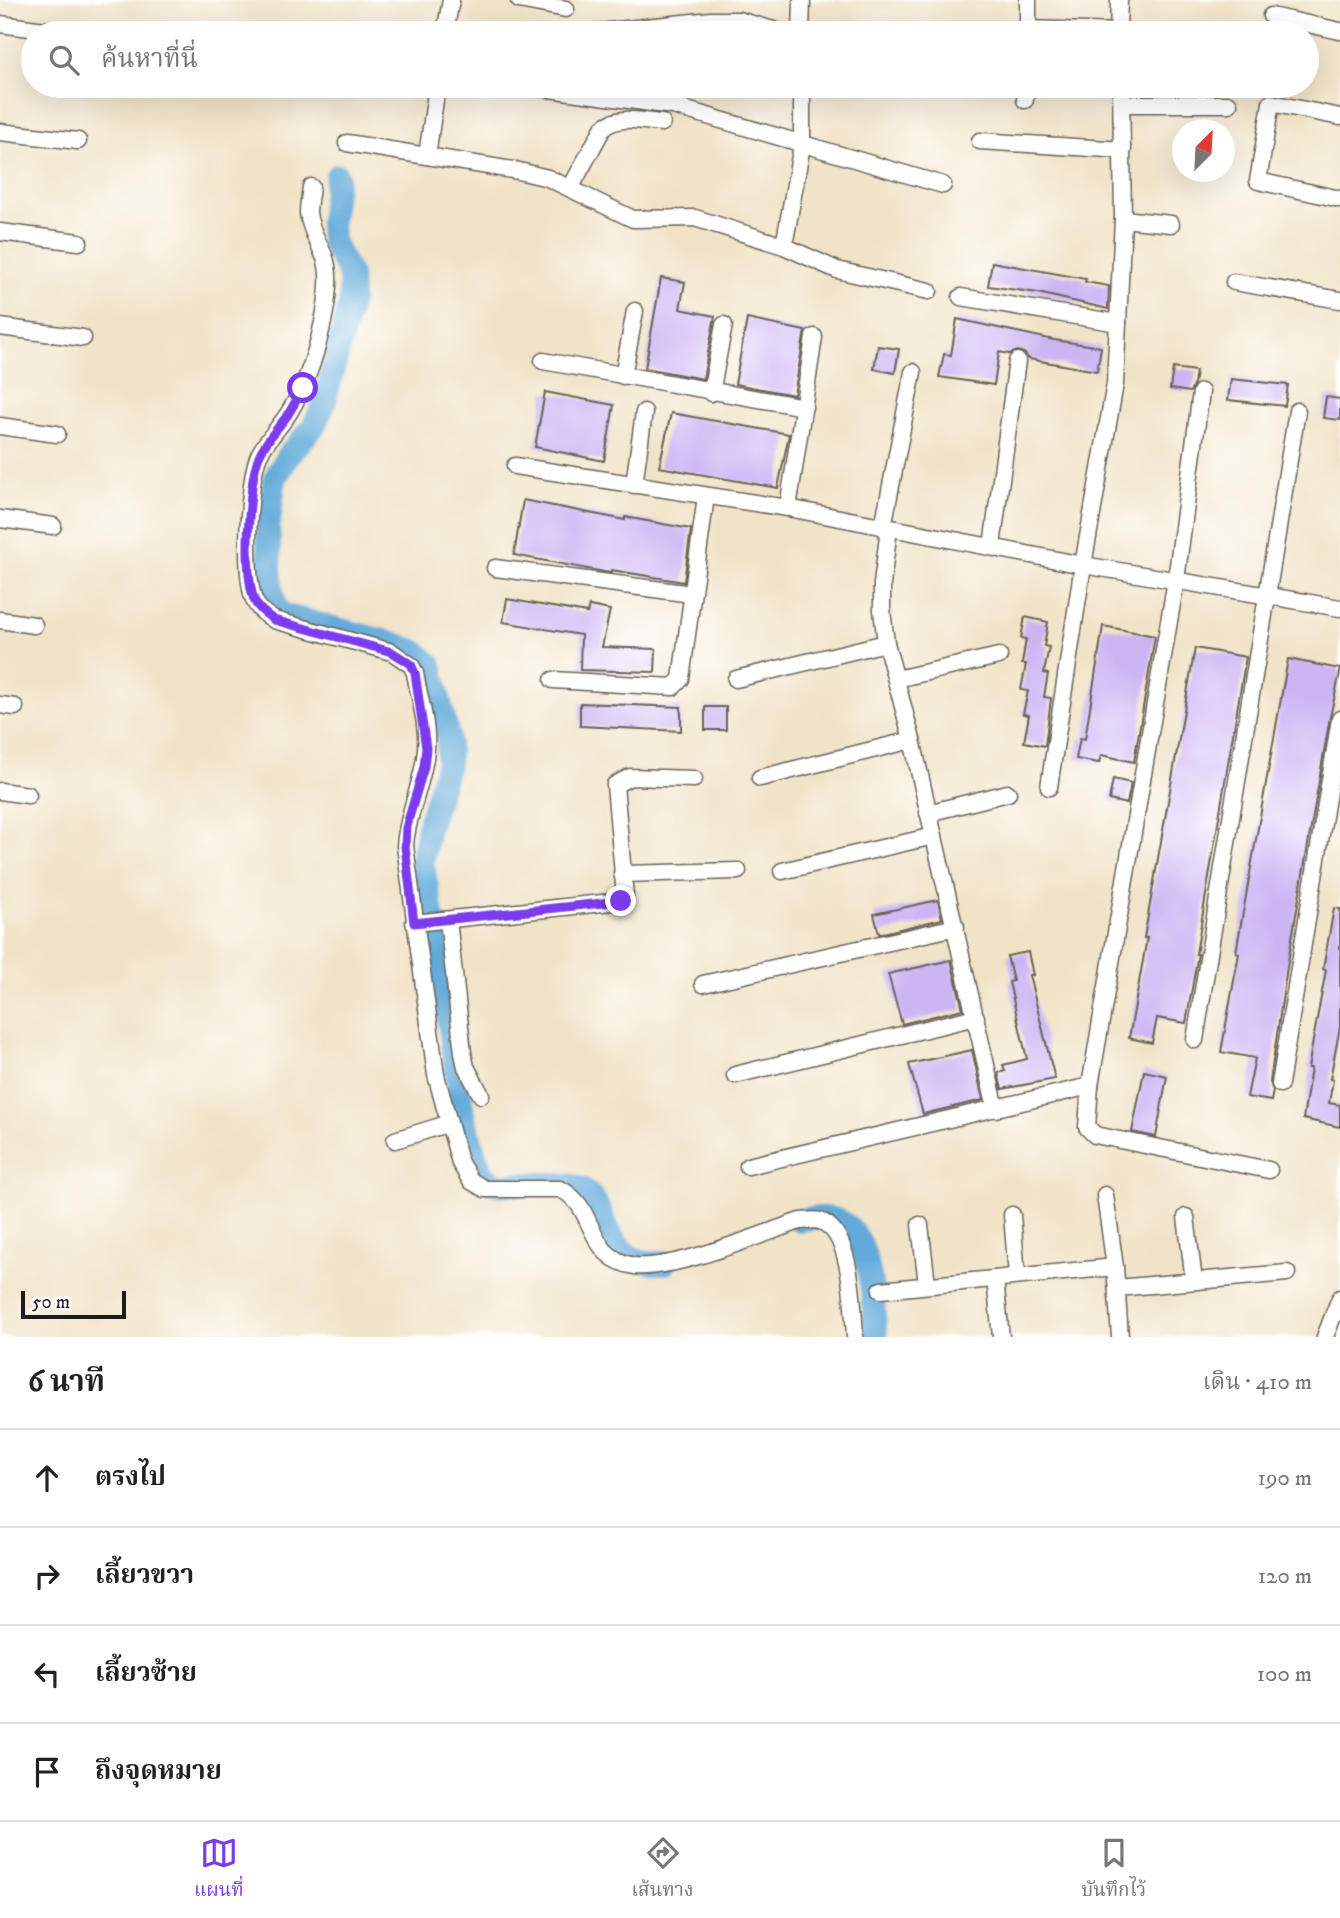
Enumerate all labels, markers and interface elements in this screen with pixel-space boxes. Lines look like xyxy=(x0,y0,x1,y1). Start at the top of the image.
search box xyxy=(21,21,1319,98)
icon: search xyxy=(45,41,83,79)
text: ค้นหาที่นี่ xyxy=(101,43,198,76)
north arrow xyxy=(1172,119,1235,182)
route start xyxy=(287,372,318,403)
route end xyxy=(605,885,636,916)
scale bar xyxy=(21,1288,126,1320)
text: 50 m xyxy=(32,1291,70,1314)
text: 6 นาที xyxy=(28,1364,105,1401)
text: เดิน · 410 m xyxy=(1203,1368,1312,1397)
icon: ahead xyxy=(28,1459,66,1497)
text: ตรงไป xyxy=(95,1461,166,1494)
text: 190 m xyxy=(1258,1464,1312,1493)
icon: right xyxy=(28,1557,66,1595)
text: เลี้ยวขวา xyxy=(95,1559,194,1592)
text: 120 m xyxy=(1258,1562,1312,1591)
icon: left xyxy=(28,1655,66,1693)
text: เลี้ยวซ้าย xyxy=(95,1657,197,1690)
text: 100 m xyxy=(1257,1660,1312,1689)
icon: arrive xyxy=(28,1753,66,1791)
text: ถึงจุดหมาย xyxy=(95,1755,222,1788)
tab: แผนที่ xyxy=(194,1834,244,1906)
tab: เส้นทาง xyxy=(632,1834,693,1906)
tab: บันทึกไว้ xyxy=(1081,1834,1146,1906)

